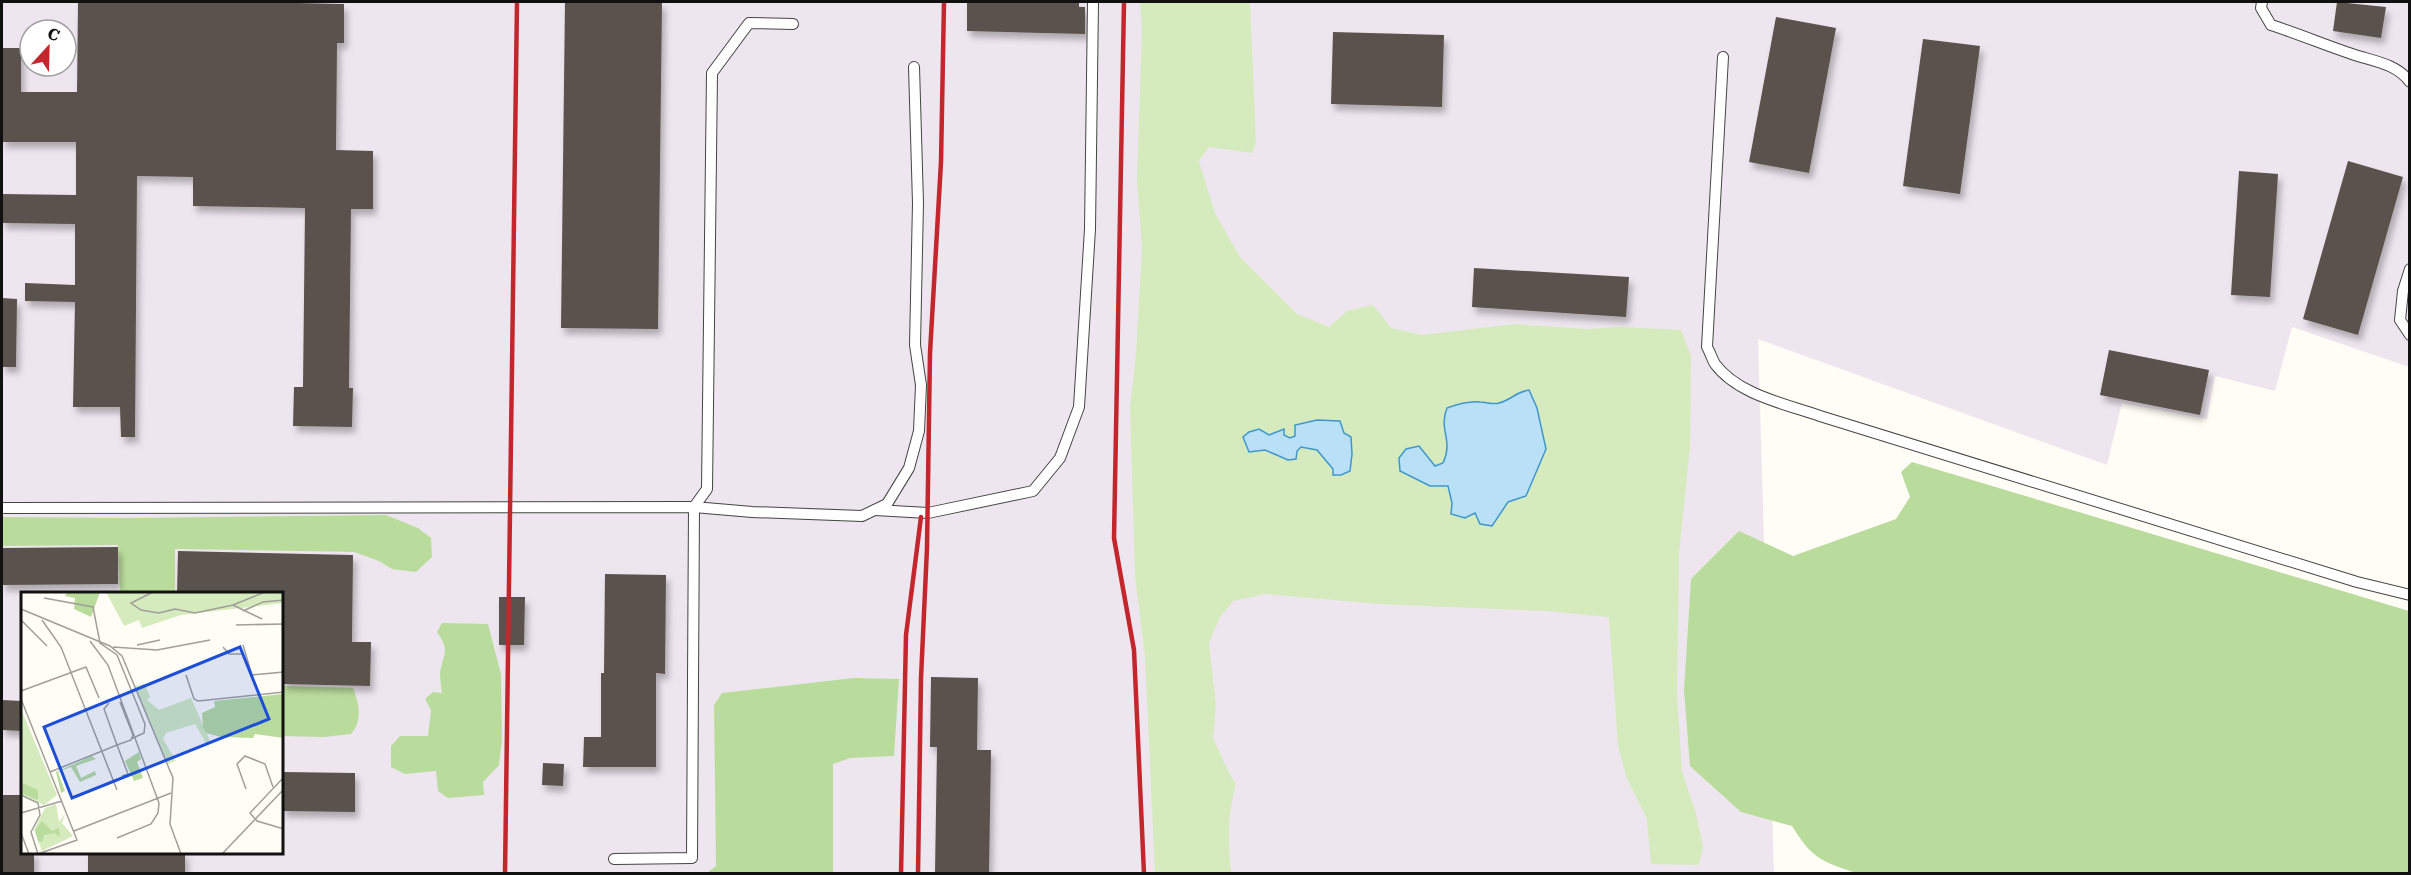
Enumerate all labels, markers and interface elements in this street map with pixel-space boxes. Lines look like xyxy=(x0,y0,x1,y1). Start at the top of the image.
north arrow xyxy=(18,18,78,78)
text: С xyxy=(45,24,62,45)
inset map xyxy=(21,592,284,854)

